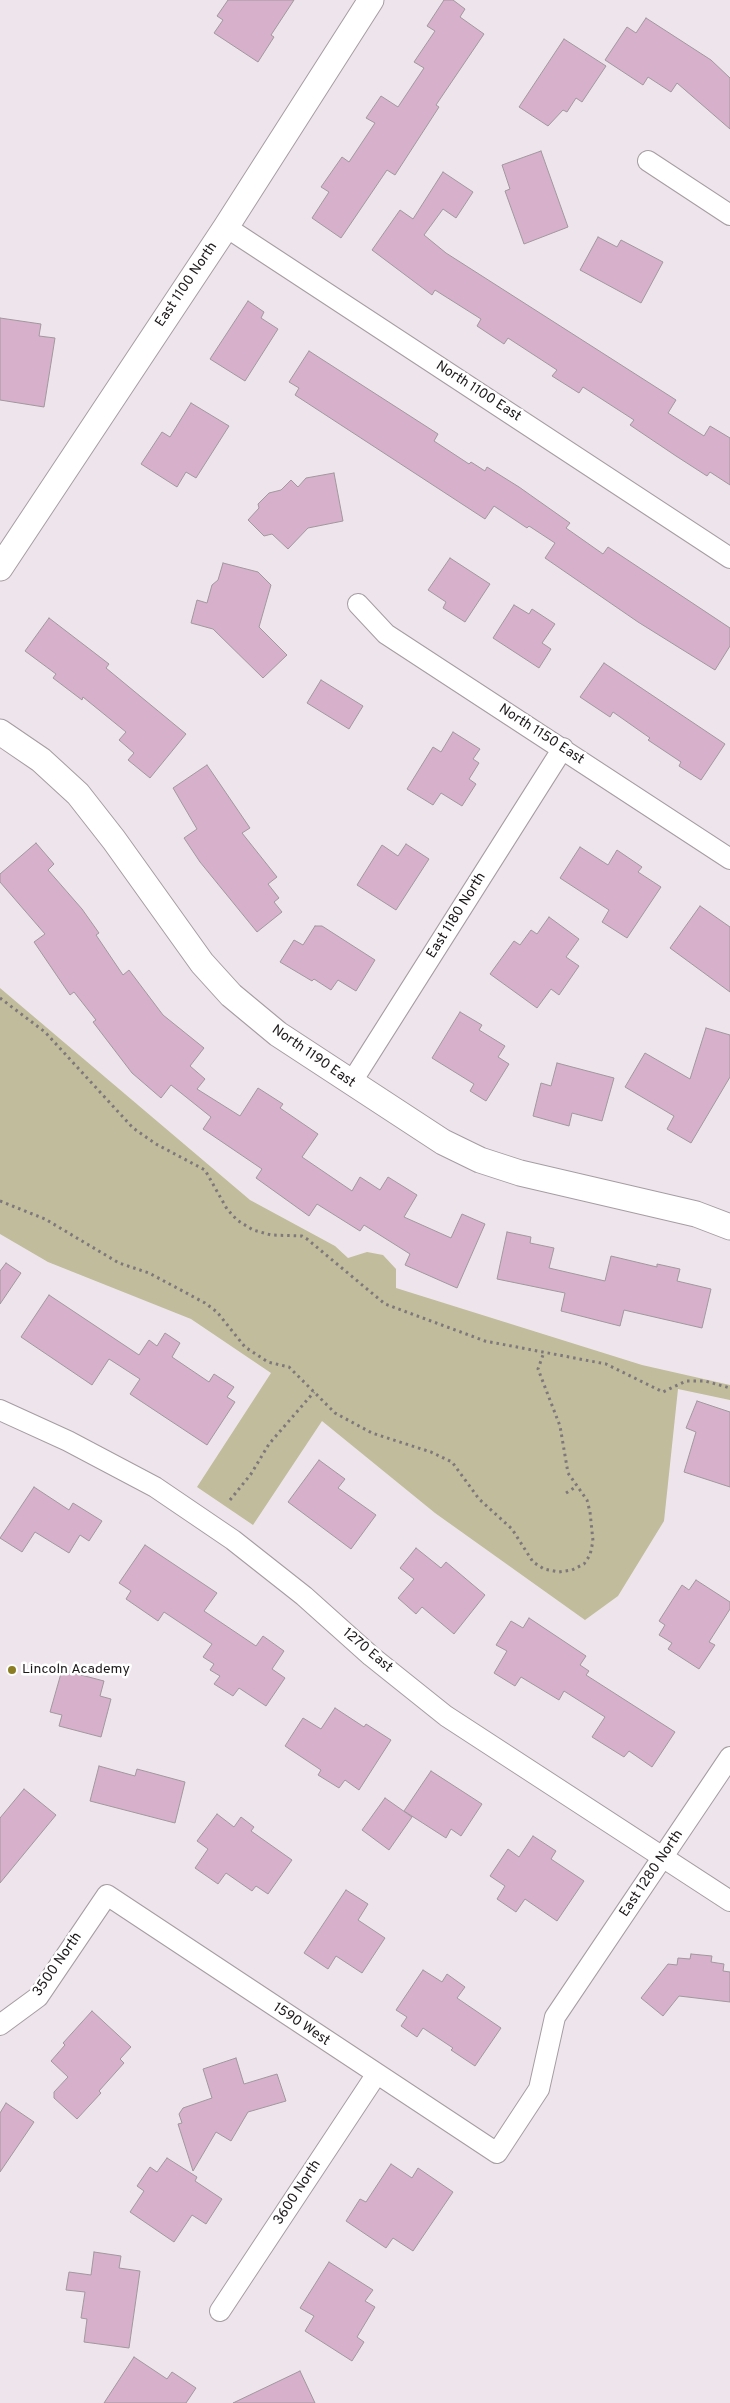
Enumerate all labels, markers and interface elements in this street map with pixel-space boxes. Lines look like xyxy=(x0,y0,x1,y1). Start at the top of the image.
street label: East 1100 North xyxy=(152,239,222,331)
street label: North 1100 East xyxy=(432,358,524,426)
street label: North 1150 East xyxy=(495,701,587,769)
street label: East 1180 North xyxy=(424,870,490,962)
street label: North 1190 East xyxy=(268,1022,358,1092)
street label: 1270 East xyxy=(339,1625,395,1677)
place label: Lincoln Academy xyxy=(22,1662,130,1678)
marker: Lincoln Academy xyxy=(6,1664,18,1676)
street label: East 1280 North xyxy=(617,1827,687,1921)
street label: 3500 North xyxy=(30,1930,86,2000)
street label: 1590 West xyxy=(269,2000,333,2050)
street label: 3600 North xyxy=(271,2157,325,2229)

